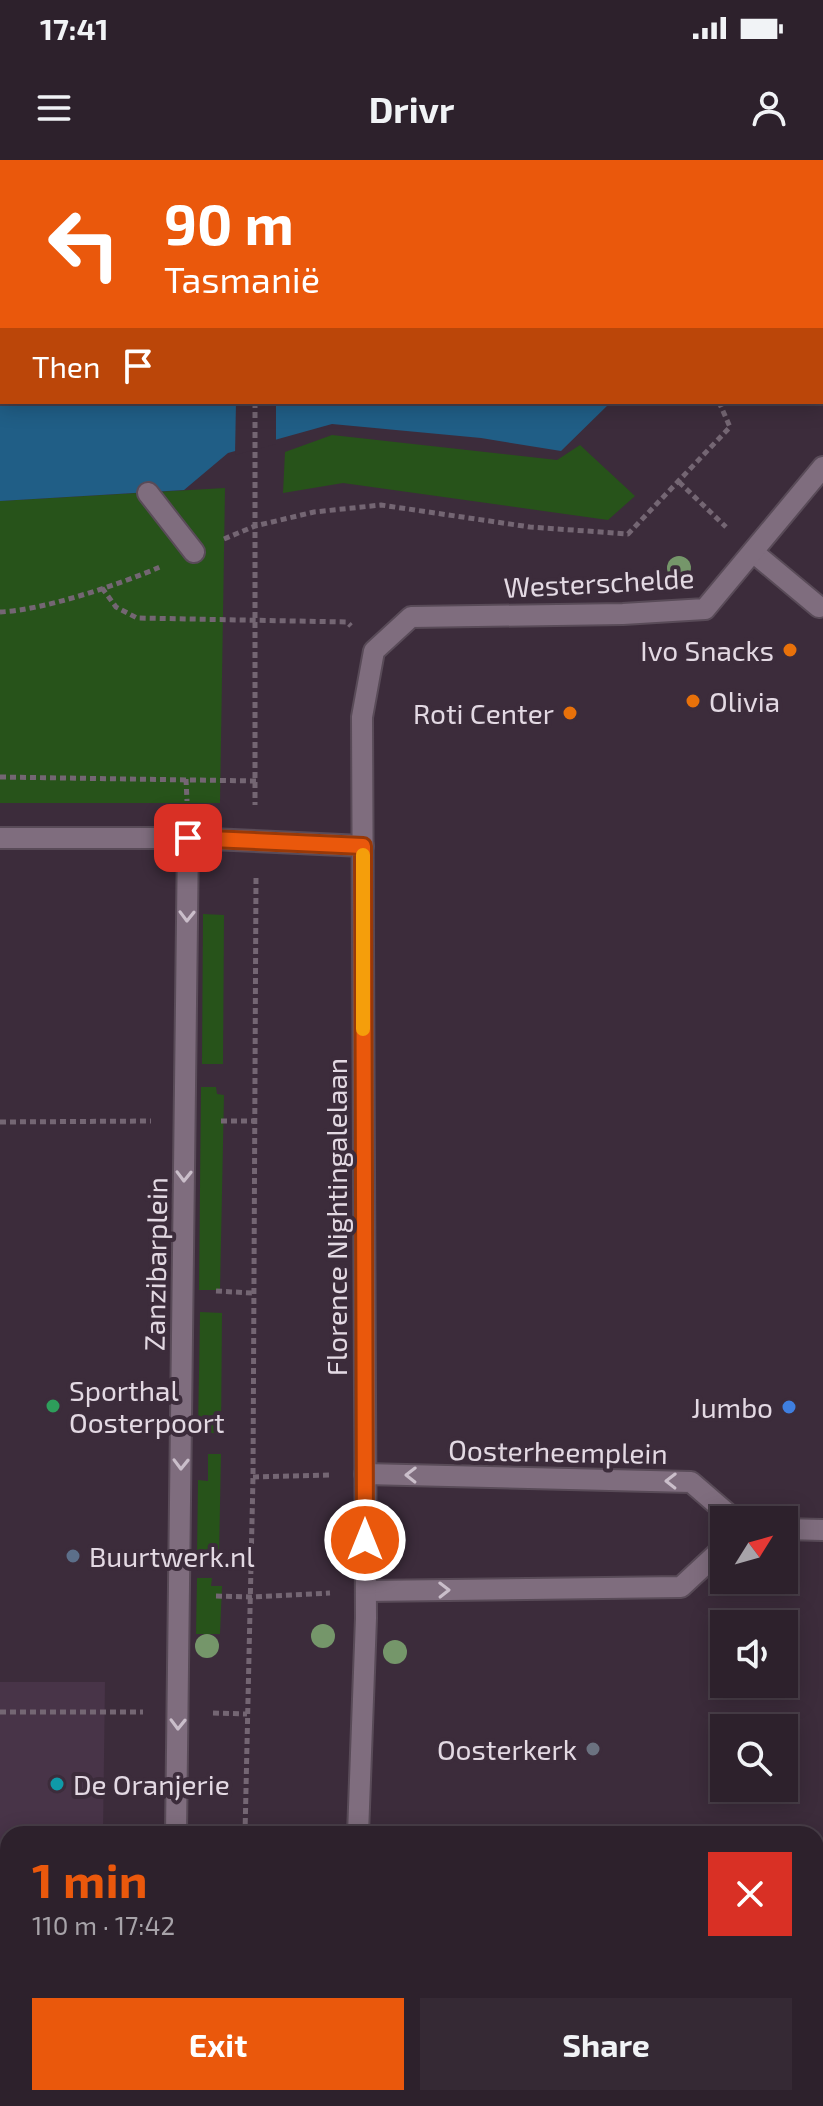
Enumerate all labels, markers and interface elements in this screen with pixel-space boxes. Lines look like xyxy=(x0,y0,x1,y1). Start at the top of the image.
text: 17:41 xyxy=(40,10,109,46)
icon: menu xyxy=(32,86,76,130)
icon: person xyxy=(747,86,791,130)
text: Drivr xyxy=(369,87,454,130)
text: 90 m xyxy=(164,189,294,256)
icon: left xyxy=(32,192,136,296)
text: Tasmanië xyxy=(164,257,320,300)
icon: arrive xyxy=(116,344,160,388)
text: Then xyxy=(32,348,100,384)
street label: Westerschelde xyxy=(503,560,695,604)
place label: Ivo Snacks xyxy=(640,633,774,667)
marker: Ivo Snacks xyxy=(781,641,799,659)
place label: Olivia xyxy=(709,684,780,718)
marker: Olivia xyxy=(684,692,702,710)
place label: Roti Center xyxy=(413,696,554,730)
marker: Roti Center xyxy=(561,704,579,722)
pin xyxy=(154,804,222,872)
icon: arrive xyxy=(166,816,210,860)
one-way arrow xyxy=(178,910,196,923)
street label: Florence Nightingalelaan xyxy=(319,1058,353,1376)
one-way arrow xyxy=(175,1170,193,1183)
street label: Zanzibarplein xyxy=(136,1177,174,1351)
place label: Sporthal Oosterpoort xyxy=(69,1373,225,1439)
place label: Jumbo xyxy=(691,1390,773,1424)
marker: Sporthal Oosterpoort xyxy=(44,1397,62,1415)
marker: Jumbo xyxy=(780,1398,798,1416)
street label: Oosterheemplein xyxy=(448,1432,668,1470)
one-way arrow xyxy=(172,1458,189,1471)
one-way arrow xyxy=(404,1467,417,1484)
one-way arrow xyxy=(664,1473,677,1490)
position arrow xyxy=(323,1498,407,1582)
north arrow xyxy=(710,1506,798,1594)
map controls xyxy=(710,1506,798,1802)
place label: Buurtwerk.nl xyxy=(89,1539,255,1573)
marker: Buurtwerk.nl xyxy=(64,1547,82,1565)
one-way arrow xyxy=(438,1581,451,1599)
button: sound xyxy=(710,1610,798,1698)
button: search xyxy=(710,1714,798,1802)
one-way arrow xyxy=(169,1718,186,1731)
place label: Oosterkerk xyxy=(437,1732,577,1766)
marker: Oosterkerk xyxy=(584,1740,602,1758)
place label: De Oranjerie xyxy=(73,1767,230,1801)
marker: De Oranjerie xyxy=(48,1775,66,1793)
text: 1 min xyxy=(32,1850,148,1908)
button: close xyxy=(708,1852,792,1936)
text: 110 m · 17:42 xyxy=(32,1909,175,1940)
button: Exit xyxy=(32,1998,404,2090)
button: Share xyxy=(420,1998,792,2090)

